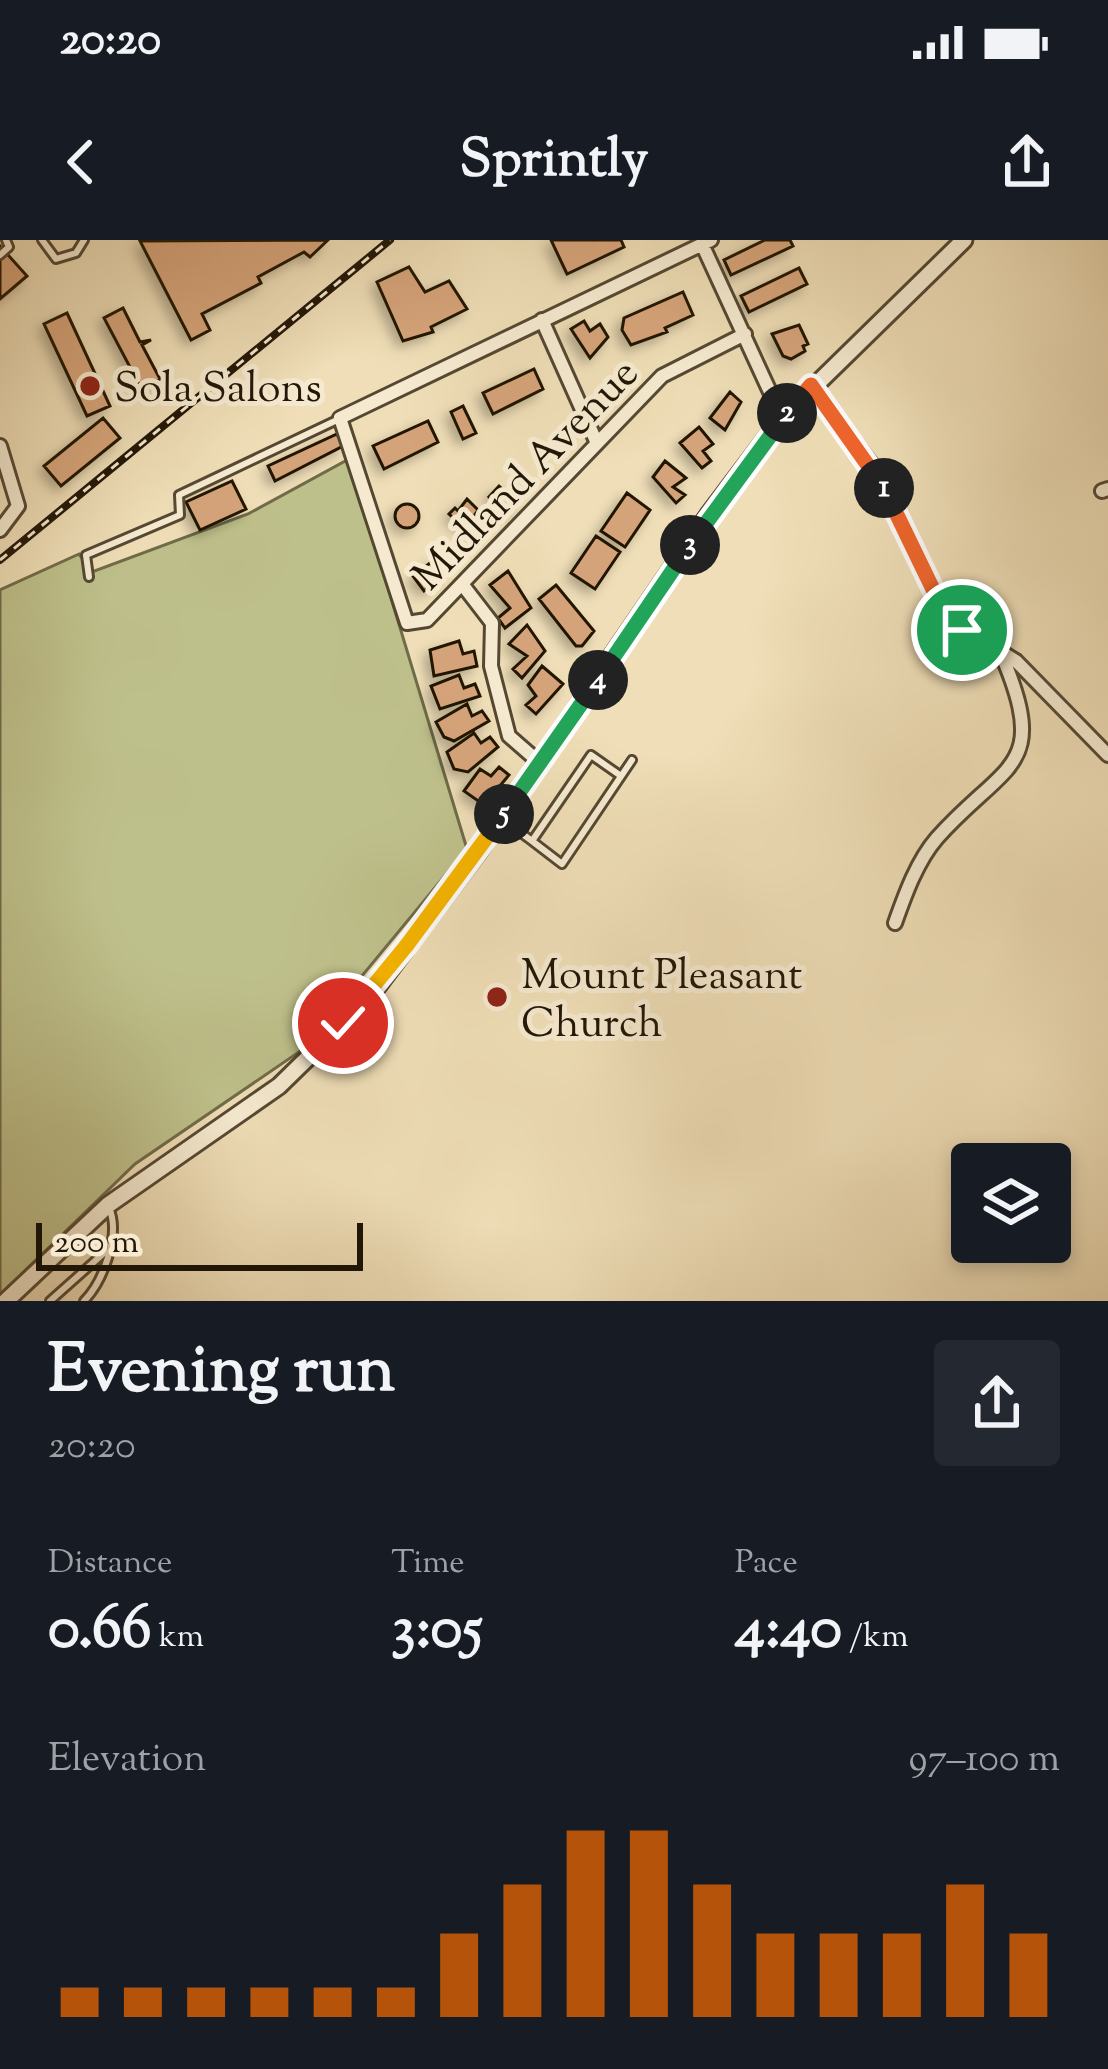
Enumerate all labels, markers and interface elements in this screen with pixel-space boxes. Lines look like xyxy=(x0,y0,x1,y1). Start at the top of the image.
text: 20:20 xyxy=(60,10,161,75)
text: Sprintly xyxy=(460,123,649,201)
icon: back xyxy=(48,129,114,195)
icon: share xyxy=(994,129,1060,195)
street label: Midland Avenue xyxy=(401,347,654,606)
place label: Sola Salons xyxy=(114,361,322,421)
marker: Sola Salons xyxy=(77,373,103,399)
pin: 2 xyxy=(757,383,817,443)
text: 2 xyxy=(779,389,795,437)
pin: 1 xyxy=(854,458,914,518)
text: 1 xyxy=(878,464,890,512)
pin: 3 xyxy=(660,515,720,575)
text: 3 xyxy=(683,521,697,569)
pin xyxy=(911,579,1013,681)
icon: arrive xyxy=(929,597,995,663)
pin: 4 xyxy=(568,650,628,710)
text: 4 xyxy=(590,656,606,704)
pin: 5 xyxy=(474,784,534,844)
text: 5 xyxy=(498,790,510,838)
place label: Mount Pleasant Church xyxy=(521,948,802,1056)
pin xyxy=(292,972,394,1074)
marker: Mount Pleasant Church xyxy=(484,984,510,1010)
icon: check xyxy=(310,990,376,1056)
map controls xyxy=(951,1143,1071,1263)
button: layers xyxy=(951,1143,1071,1263)
scale bar xyxy=(36,1217,363,1270)
text: 200 m xyxy=(54,1220,139,1268)
text: Evening run xyxy=(48,1327,395,1422)
button: share xyxy=(934,1340,1060,1466)
text: 20:20 xyxy=(48,1420,136,1476)
text: Distance xyxy=(48,1540,172,1588)
text: Time xyxy=(391,1540,465,1588)
text: Pace xyxy=(735,1540,798,1588)
text: 0.66 xyxy=(48,1588,152,1675)
text: 3:05 xyxy=(391,1588,483,1675)
text: 4:40 xyxy=(735,1588,842,1675)
text: km xyxy=(152,1614,204,1662)
text: /km xyxy=(842,1614,909,1662)
text: Elevation xyxy=(48,1733,206,1789)
text: 97–100 m xyxy=(908,1733,1060,1789)

